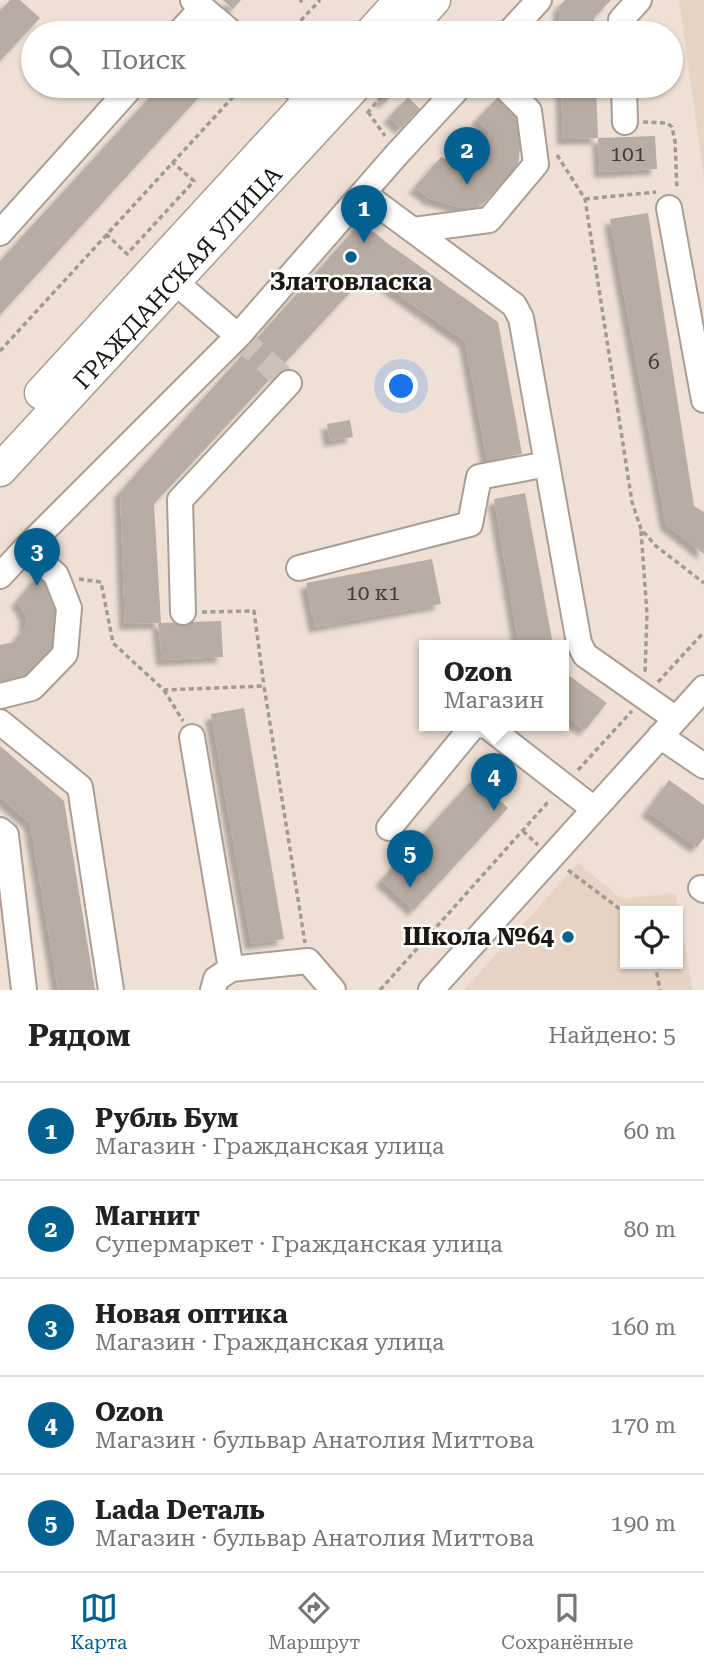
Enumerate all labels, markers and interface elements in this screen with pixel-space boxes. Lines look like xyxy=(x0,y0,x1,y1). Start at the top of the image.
search box xyxy=(21,21,683,98)
icon: search xyxy=(45,41,83,79)
text: Поиск xyxy=(101,45,187,75)
pin: 2 xyxy=(444,127,490,185)
house number: 101 xyxy=(610,142,646,166)
street label: ГРАЖДАНСКАЯ УЛИЦА xyxy=(68,160,288,395)
pin: 1 xyxy=(341,185,387,243)
marker: Златовласка xyxy=(343,249,359,265)
place label: Златовласка xyxy=(270,268,432,296)
house number: 6 xyxy=(648,350,660,374)
your location xyxy=(384,369,418,403)
pin: 3 xyxy=(14,528,60,586)
house number: 10 к1 xyxy=(346,581,400,605)
popup xyxy=(419,640,569,731)
text: Ozon xyxy=(444,657,512,687)
text: Магазин xyxy=(444,687,544,714)
pin: 4 xyxy=(471,753,517,811)
pin: 5 xyxy=(387,830,433,888)
map controls xyxy=(620,906,683,969)
button: locate xyxy=(620,906,683,969)
place label: Школа №64 xyxy=(403,923,555,951)
marker: Школа №64 xyxy=(560,929,576,945)
text: Рядом xyxy=(28,1018,130,1053)
text: Найдено: 5 xyxy=(548,1022,676,1049)
text: Рубль Бум xyxy=(95,1103,238,1133)
text: 1 xyxy=(45,1118,57,1145)
text: 60 m xyxy=(623,1118,676,1145)
text: Магазин · Гражданская улица xyxy=(95,1133,445,1160)
text: Магнит xyxy=(95,1201,200,1231)
text: 2 xyxy=(45,1216,57,1243)
text: 80 m xyxy=(623,1216,676,1243)
text: Супермаркет · Гражданская улица xyxy=(95,1231,503,1258)
text: Новая оптика xyxy=(95,1299,288,1329)
text: 3 xyxy=(45,1314,57,1341)
text: 160 m xyxy=(611,1314,676,1341)
text: Магазин · Гражданская улица xyxy=(95,1329,445,1356)
text: Ozon xyxy=(95,1397,164,1427)
text: 4 xyxy=(45,1412,57,1439)
text: 170 m xyxy=(611,1412,676,1439)
text: Магазин · бульвар Анатолия Миттова xyxy=(95,1427,534,1454)
text: Lada Dеталь xyxy=(95,1495,265,1525)
text: 5 xyxy=(45,1510,57,1537)
text: 190 m xyxy=(611,1510,676,1537)
text: Магазин · бульвар Анатолия Миттова xyxy=(95,1525,534,1552)
tab: Карта xyxy=(70,1589,127,1654)
tab: Маршрут xyxy=(268,1589,360,1654)
tab: Сохранённые xyxy=(501,1589,634,1654)

